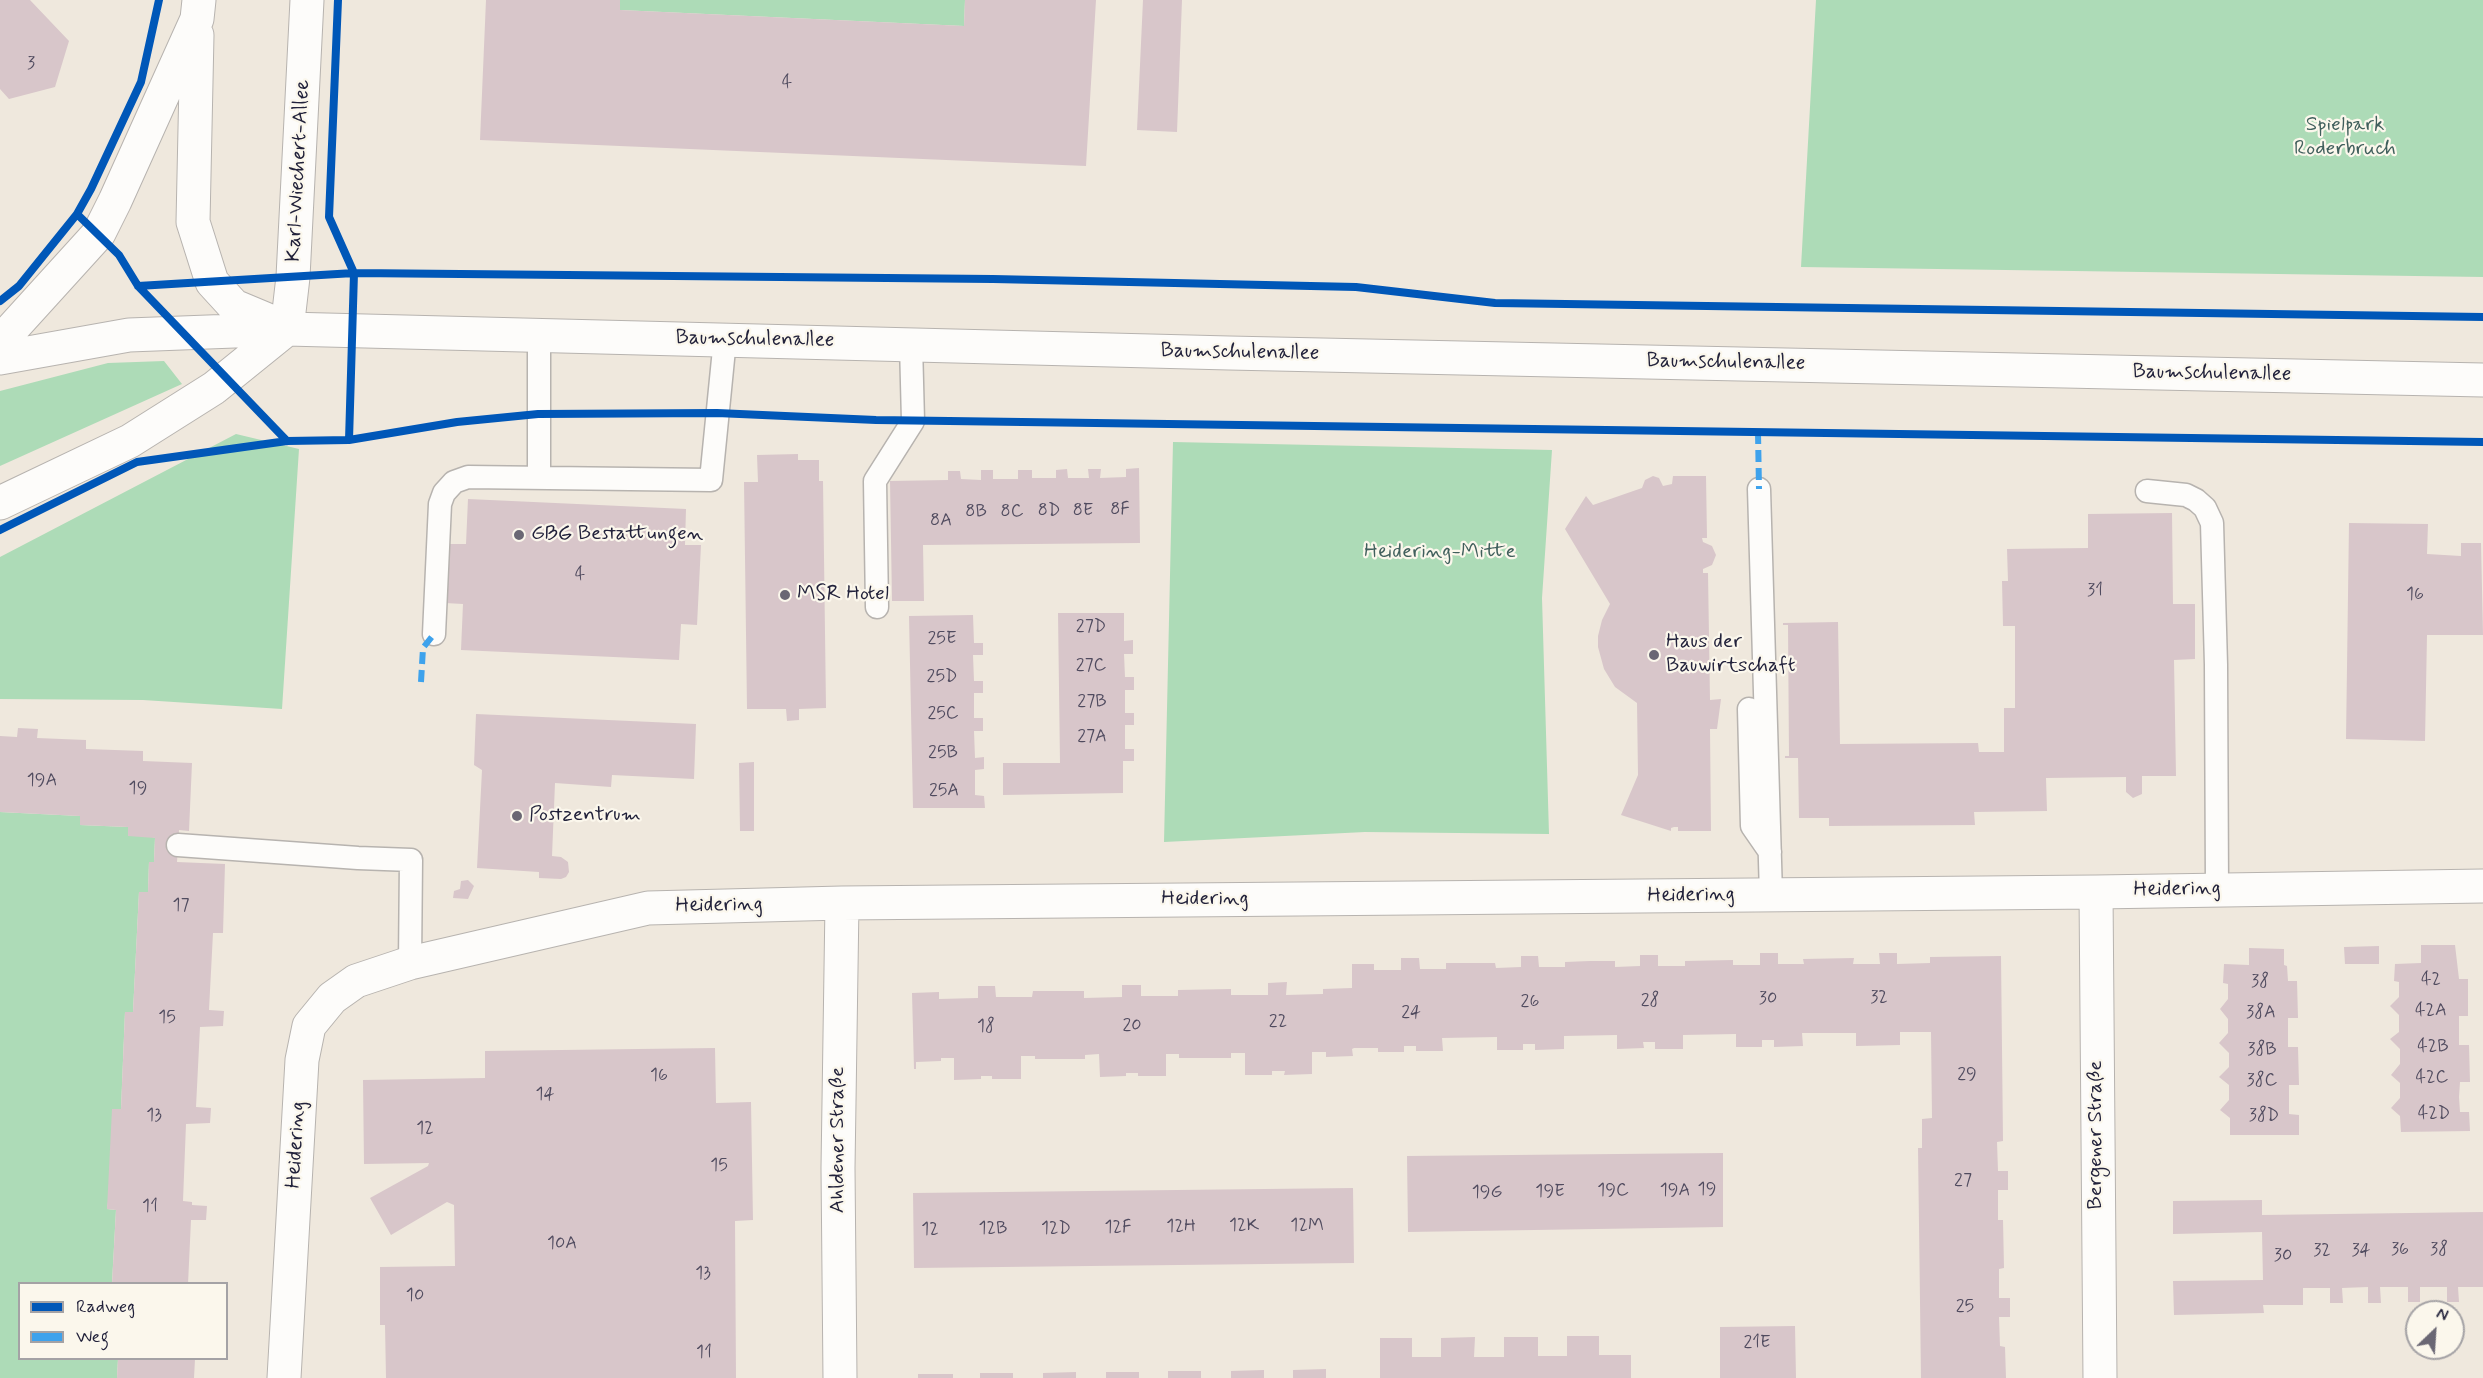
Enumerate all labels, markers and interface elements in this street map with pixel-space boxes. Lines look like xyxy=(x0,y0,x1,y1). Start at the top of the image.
house number: 3 xyxy=(27,53,35,75)
house number: 4 xyxy=(782,72,792,94)
street label: Karl-Wiechert-Allee xyxy=(282,79,316,263)
park label: Spielpark Roderbruch xyxy=(2294,113,2396,163)
street label: Baumschulenallee xyxy=(675,326,835,354)
street label: Baumschulenallee xyxy=(1160,339,1320,367)
street label: Baumschulenallee xyxy=(1646,349,1806,377)
street label: Baumschulenallee xyxy=(2132,360,2292,388)
house number: 8F xyxy=(1110,499,1130,521)
house number: 8D xyxy=(1038,500,1060,522)
house number: 8E xyxy=(1073,500,1093,522)
house number: 8B xyxy=(965,501,987,523)
house number: 8C xyxy=(1001,501,1023,523)
house number: 8A xyxy=(930,510,952,532)
place label: GBG Bestattungen xyxy=(531,522,703,548)
marker: GBG Bestattungen xyxy=(512,528,526,542)
park label: Heidering-Mitte xyxy=(1364,540,1516,566)
house number: 4 xyxy=(575,564,585,586)
house number: 31 xyxy=(2087,580,2103,602)
place label: MSR Hotel xyxy=(797,582,889,608)
house number: 16 xyxy=(2406,584,2424,606)
marker: MSR Hotel xyxy=(778,588,792,602)
house number: 27D xyxy=(1076,616,1106,638)
house number: 25E xyxy=(928,628,956,650)
place label: Haus der Bauwirtschaft xyxy=(1666,630,1796,680)
marker: Haus der Bauwirtschaft xyxy=(1647,648,1661,662)
house number: 27C xyxy=(1076,655,1106,677)
house number: 25D xyxy=(927,666,957,688)
house number: 27B xyxy=(1077,691,1107,713)
house number: 25C xyxy=(927,703,959,725)
house number: 27A xyxy=(1077,726,1107,748)
house number: 25B xyxy=(928,742,958,764)
house number: 19A xyxy=(27,770,57,792)
house number: 19 xyxy=(129,778,147,800)
house number: 25A xyxy=(929,780,959,802)
place label: Postzentrum xyxy=(529,803,641,829)
marker: Postzentrum xyxy=(510,809,524,823)
street label: Heidering xyxy=(2133,877,2221,903)
street label: Heidering xyxy=(1647,883,1735,909)
street label: Heidering xyxy=(1161,887,1249,913)
street label: Heidering xyxy=(675,893,763,919)
house number: 17 xyxy=(172,895,190,917)
house number: 42 xyxy=(2421,969,2441,991)
house number: 38 xyxy=(2251,971,2269,993)
house number: 32 xyxy=(1870,987,1888,1009)
house number: 30 xyxy=(1759,988,1777,1010)
house number: 28 xyxy=(1641,990,1659,1012)
house number: 26 xyxy=(1521,991,1539,1013)
house number: 42A xyxy=(2415,1000,2447,1022)
house number: 24 xyxy=(1401,1002,1421,1024)
house number: 38A xyxy=(2246,1002,2276,1024)
house number: 15 xyxy=(158,1007,176,1029)
house number: 22 xyxy=(1269,1011,1287,1033)
house number: 20 xyxy=(1122,1015,1142,1037)
house number: 18 xyxy=(977,1016,995,1038)
house number: 42B xyxy=(2417,1036,2449,1058)
house number: 38B xyxy=(2247,1039,2277,1061)
street label: Bergener Straße xyxy=(2084,1061,2110,1209)
house number: 29 xyxy=(1957,1064,1977,1086)
house number: 16 xyxy=(650,1065,668,1087)
street label: Ahldener Straße xyxy=(826,1067,852,1213)
house number: 42C xyxy=(2416,1067,2448,1089)
house number: 38C xyxy=(2247,1070,2277,1092)
house number: 14 xyxy=(536,1084,554,1106)
street label: Heidering xyxy=(282,1101,312,1189)
house number: 42D xyxy=(2418,1103,2450,1125)
house number: 13 xyxy=(146,1105,162,1127)
house number: 38D xyxy=(2249,1105,2279,1127)
house number: 12 xyxy=(416,1118,434,1140)
house number: 15 xyxy=(710,1155,728,1177)
house number: 27 xyxy=(1954,1170,1972,1192)
house number: 19 xyxy=(1698,1179,1716,1201)
house number: 19C xyxy=(1597,1180,1629,1202)
house number: 19A xyxy=(1660,1180,1690,1202)
house number: 19E xyxy=(1535,1181,1565,1203)
house number: 19G xyxy=(1472,1182,1502,1204)
house number: 11 xyxy=(142,1196,158,1218)
house number: 12K xyxy=(1229,1215,1259,1237)
house number: 12M xyxy=(1290,1215,1324,1237)
house number: 12H xyxy=(1166,1216,1196,1238)
house number: 12F xyxy=(1104,1217,1132,1239)
house number: 12B xyxy=(979,1218,1007,1240)
house number: 12D xyxy=(1041,1218,1071,1240)
house number: 12 xyxy=(921,1219,939,1241)
house number: 10A xyxy=(547,1233,577,1255)
house number: 36 xyxy=(2391,1239,2409,1261)
house number: 38 xyxy=(2430,1239,2448,1261)
house number: 32 xyxy=(2313,1240,2331,1262)
house number: 34 xyxy=(2351,1240,2371,1262)
house number: 30 xyxy=(2274,1245,2292,1267)
house number: 13 xyxy=(695,1263,711,1285)
legend xyxy=(18,1282,228,1360)
house number: 10 xyxy=(406,1285,424,1307)
text: Radweg xyxy=(76,1295,135,1319)
house number: 25 xyxy=(1956,1296,1974,1318)
north arrow xyxy=(2405,1300,2465,1360)
text: N xyxy=(2433,1303,2451,1327)
text: Weg xyxy=(76,1325,109,1349)
house number: 21E xyxy=(1743,1332,1771,1354)
house number: 11 xyxy=(696,1342,712,1364)

